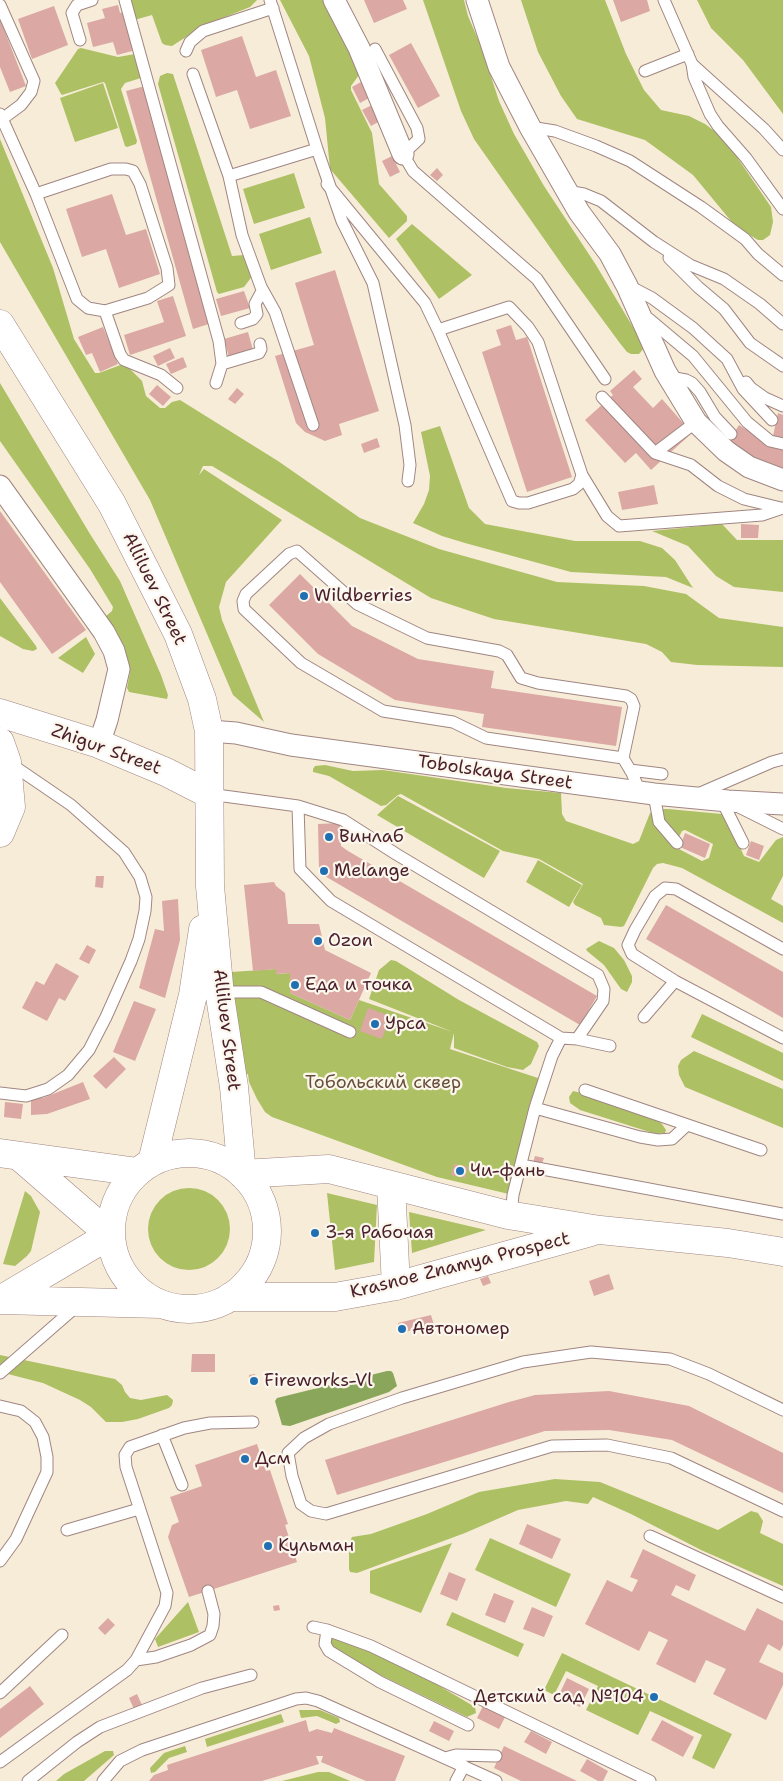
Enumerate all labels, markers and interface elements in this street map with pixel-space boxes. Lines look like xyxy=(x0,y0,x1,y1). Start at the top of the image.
street label: Alliluev Street xyxy=(117,529,191,649)
place label: Wildberries xyxy=(314,585,413,607)
marker: Wildberries xyxy=(298,590,310,602)
street label: Zhigur Street xyxy=(48,720,164,780)
street label: Tobolskaya Street xyxy=(416,751,574,795)
place label: Винлаб xyxy=(339,826,404,848)
marker: Винлаб xyxy=(323,831,335,843)
place label: Melange xyxy=(334,860,410,882)
marker: Melange xyxy=(318,865,330,877)
place label: Ozon xyxy=(328,930,373,952)
marker: Ozon xyxy=(312,935,324,947)
street label: Alliluev Street xyxy=(208,968,244,1092)
place label: Еда и точка xyxy=(305,974,412,996)
marker: Еда и точка xyxy=(289,979,301,991)
place label: Урса xyxy=(385,1013,426,1035)
marker: Урса xyxy=(369,1018,381,1030)
park label: Тобольский сквер xyxy=(305,1072,461,1094)
place label: Чи-фань xyxy=(470,1160,545,1182)
marker: Чи-фань xyxy=(454,1165,466,1177)
place label: 3-я Рабочая xyxy=(325,1222,434,1244)
marker: 3-я Рабочая xyxy=(309,1227,321,1239)
street label: Krasnoe Znamya Prospect xyxy=(348,1228,572,1304)
place label: Автономер xyxy=(412,1318,510,1340)
marker: Автономер xyxy=(396,1323,408,1335)
place label: Fireworks-Vl xyxy=(264,1370,373,1392)
marker: Fireworks-Vl xyxy=(248,1375,260,1387)
place label: Дсм xyxy=(255,1448,291,1470)
marker: Дсм xyxy=(239,1453,251,1465)
place label: Кульман xyxy=(278,1535,354,1557)
marker: Кульман xyxy=(262,1540,274,1552)
place label: Детский сад №104 xyxy=(473,1686,644,1708)
marker: Детский сад №104 xyxy=(648,1691,660,1703)

